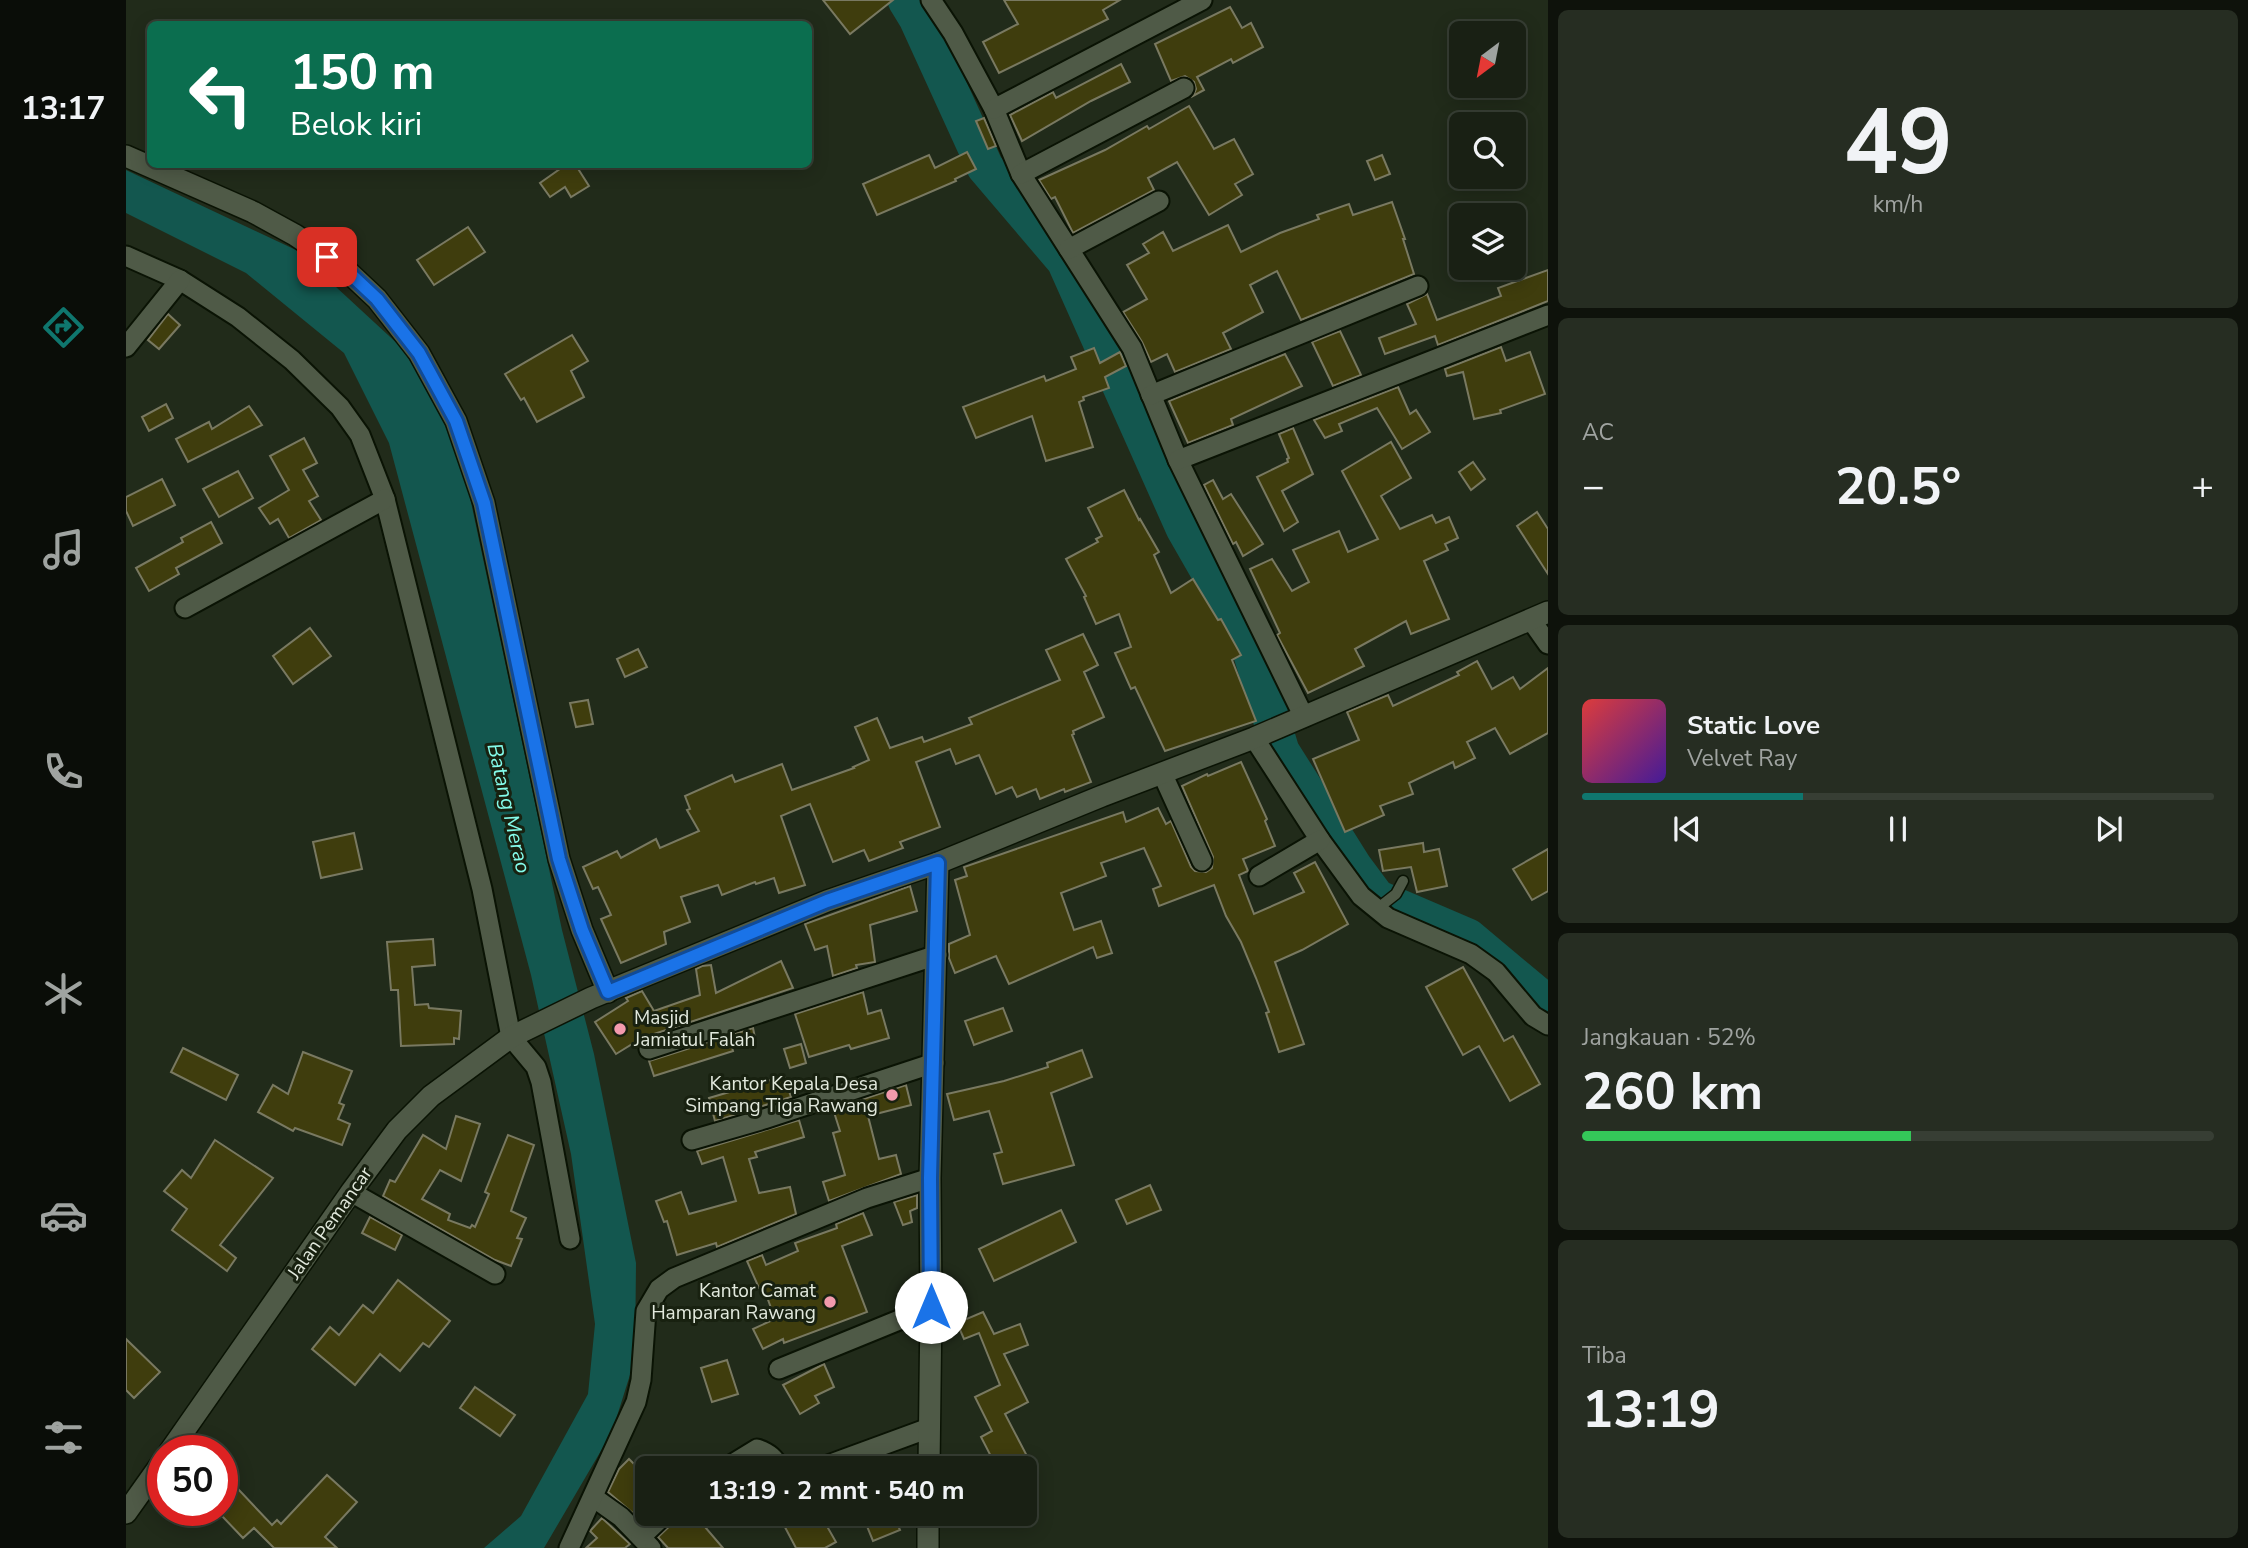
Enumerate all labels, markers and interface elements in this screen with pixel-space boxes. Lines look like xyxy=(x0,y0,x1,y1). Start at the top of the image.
north arrow xyxy=(1449,21,1526,98)
map controls xyxy=(1449,21,1526,280)
text: 150 m xyxy=(290,39,434,106)
icon: left xyxy=(175,49,266,140)
text: 49 xyxy=(1843,81,1953,205)
text: 13:17 xyxy=(21,87,105,130)
text: Belok kiri xyxy=(290,103,422,146)
button: search xyxy=(1449,112,1526,189)
text: km/h xyxy=(1873,189,1923,220)
button: layers xyxy=(1449,203,1526,280)
pin xyxy=(297,227,357,287)
icon: arrive xyxy=(308,238,346,276)
icon: directions xyxy=(39,303,88,352)
text: AC xyxy=(1582,417,1614,448)
text: 20.5° xyxy=(1835,451,1961,522)
text: − xyxy=(1582,461,1605,512)
text: + xyxy=(2191,461,2214,512)
icon: music xyxy=(39,525,88,574)
text: Static Love xyxy=(1687,708,1820,743)
water label: Batang Merao xyxy=(480,740,538,876)
text: Velvet Ray xyxy=(1687,743,1797,774)
icon: phone xyxy=(39,747,88,796)
icon: previous xyxy=(1668,810,1706,848)
icon: pause xyxy=(1879,810,1917,848)
icon: next xyxy=(2090,810,2128,848)
icon: climate xyxy=(39,969,88,1018)
place label: Masjid Jamiatul Falah xyxy=(633,1005,755,1053)
marker: Masjid Jamiatul Falah xyxy=(612,1021,628,1037)
text: Jangkauan · 52% xyxy=(1582,1022,1756,1053)
text: 260 km xyxy=(1582,1056,1763,1127)
place label: Kantor Kepala Desa Simpang Tiga Rawang xyxy=(685,1071,878,1119)
marker: Kantor Kepala Desa Simpang Tiga Rawang xyxy=(884,1087,900,1103)
street label: Jalan Pemancar xyxy=(281,1161,379,1285)
icon: car xyxy=(39,1191,88,1240)
position arrow xyxy=(894,1270,968,1344)
place label: Kantor Camat Hamparan Rawang xyxy=(651,1278,816,1326)
marker: Kantor Camat Hamparan Rawang xyxy=(822,1294,838,1310)
text: Tiba xyxy=(1582,1340,1627,1371)
text: 13:19 xyxy=(1582,1374,1720,1445)
icon: filters xyxy=(39,1413,88,1462)
speed limit sign: 50 xyxy=(147,1435,238,1526)
text: 13:19 · 2 mnt · 540 m xyxy=(707,1473,965,1508)

